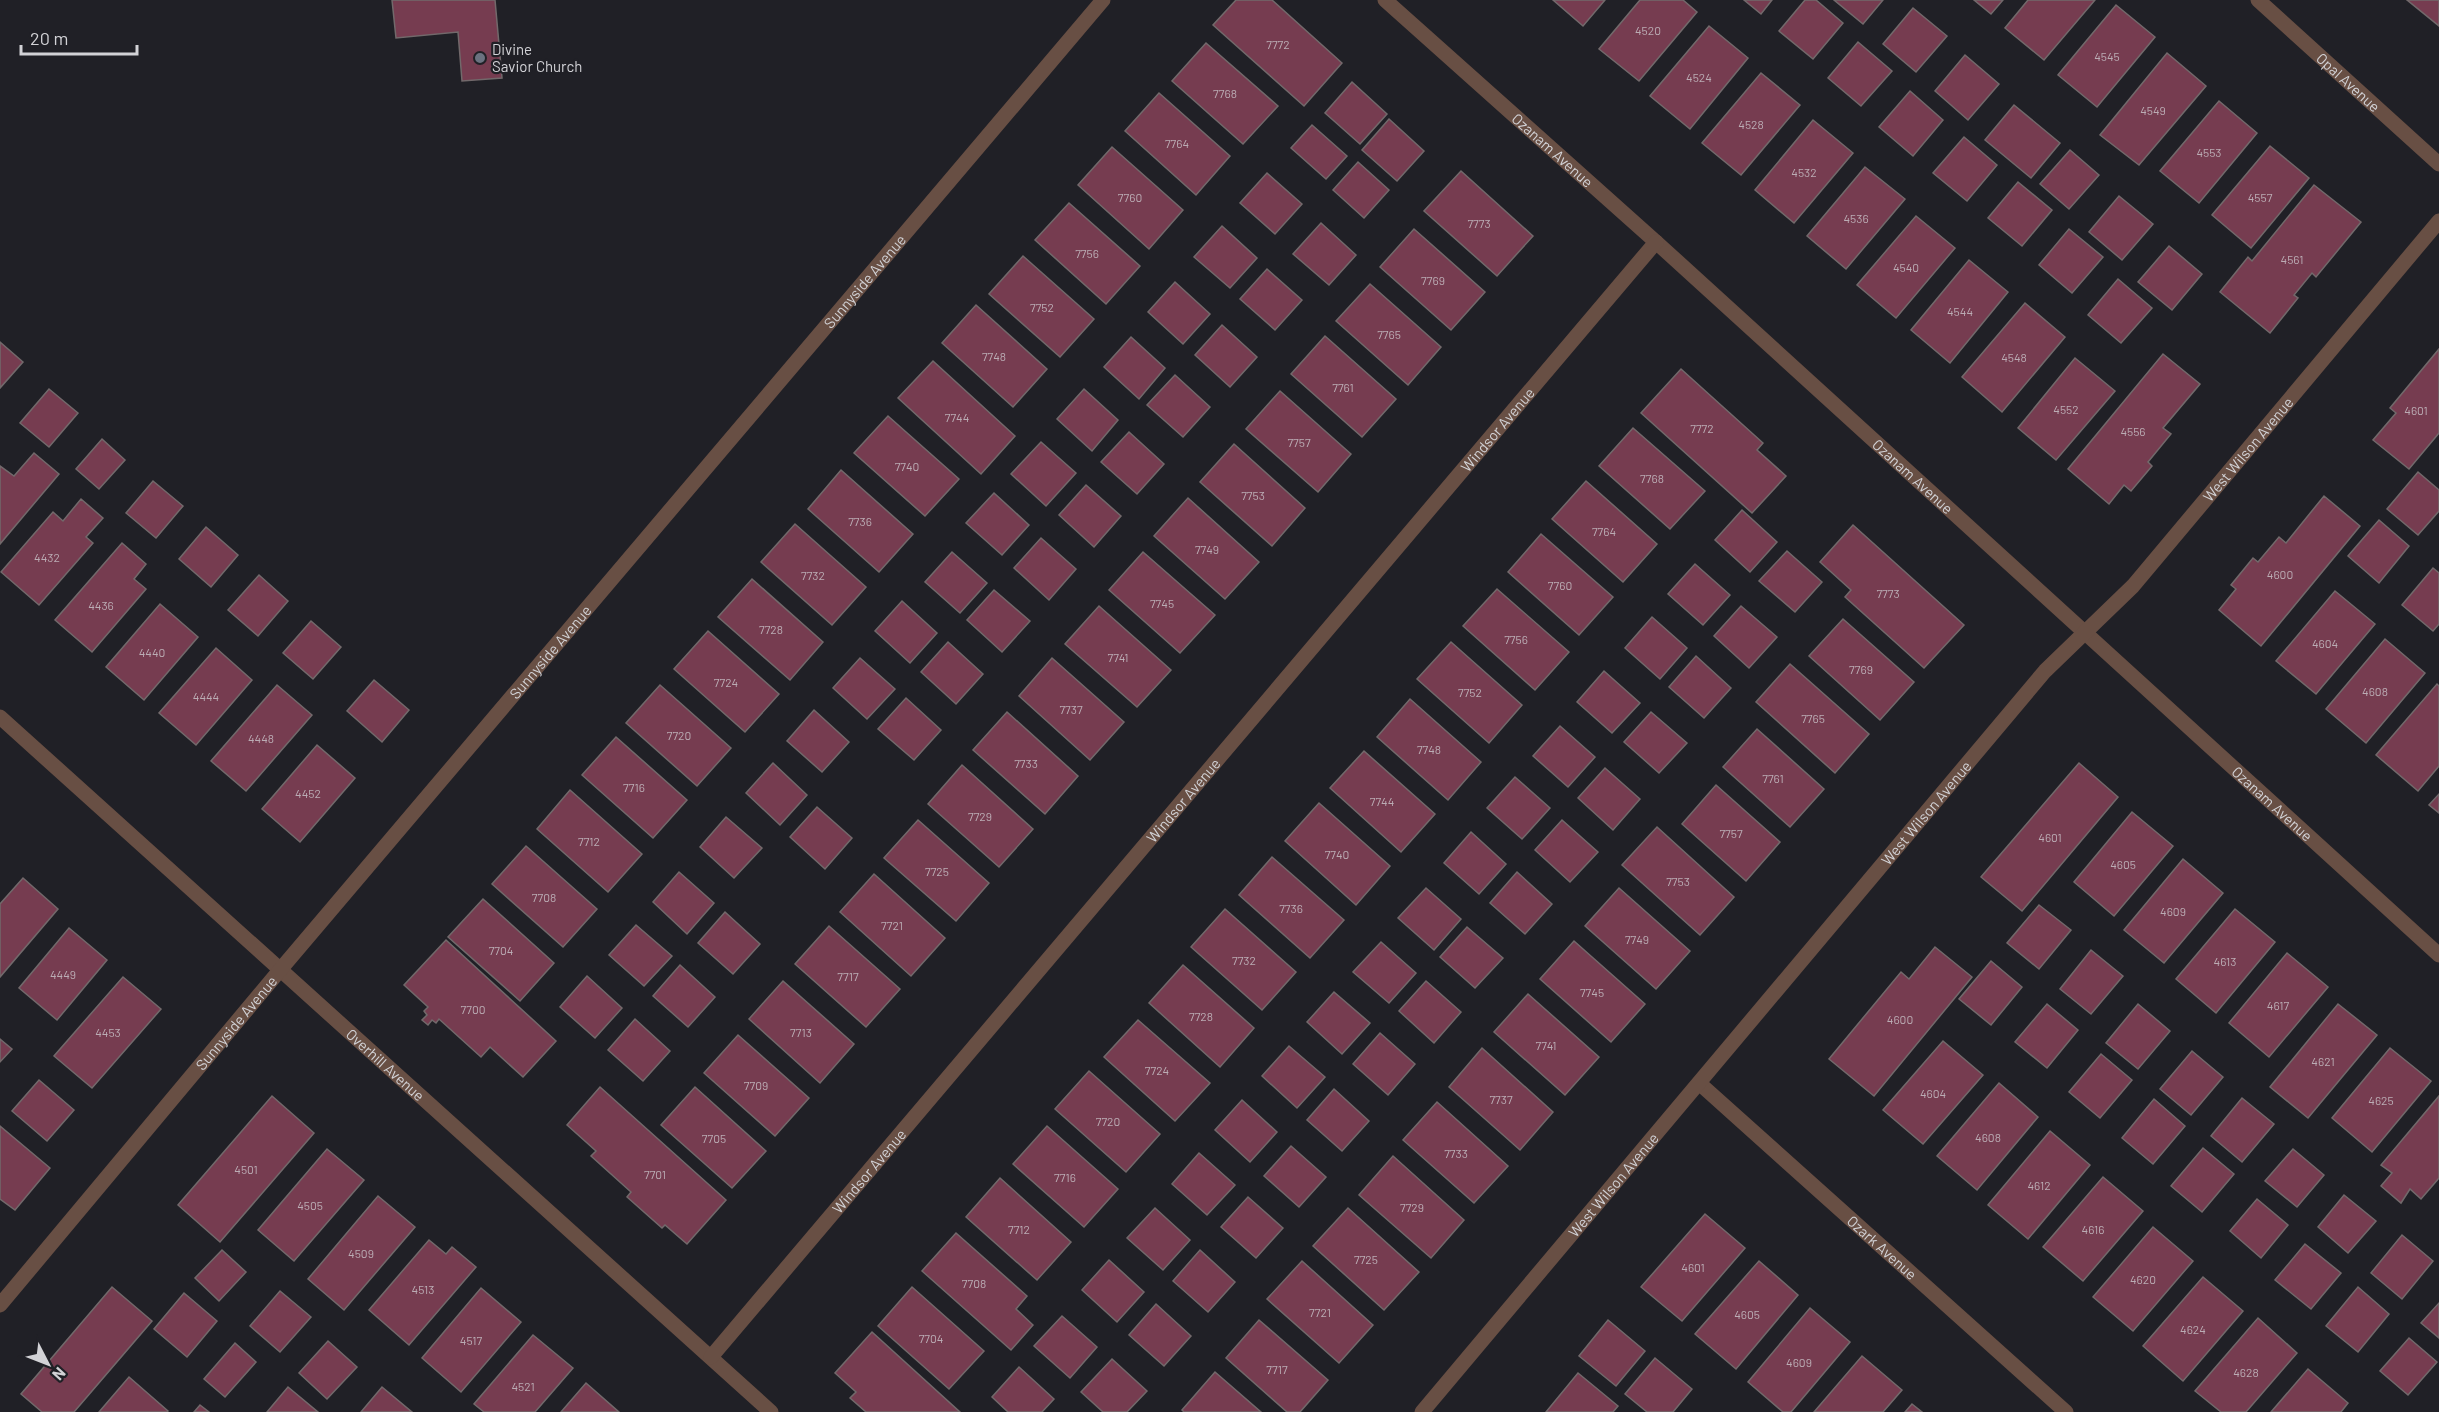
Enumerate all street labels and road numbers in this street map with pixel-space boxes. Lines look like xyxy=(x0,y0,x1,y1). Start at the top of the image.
street label: Opal Avenue xyxy=(2313,49,2384,115)
street label: Ozanam Avenue xyxy=(1509,109,1597,191)
street label: Sunnyside Avenue xyxy=(820,231,909,332)
street label: Windsor Avenue xyxy=(1456,384,1538,475)
street label: West Wilson Avenue xyxy=(2199,393,2297,505)
street label: Ozanam Avenue xyxy=(1869,435,1957,517)
street label: Sunnyside Avenue xyxy=(505,601,595,702)
street label: Windsor Avenue xyxy=(1142,754,1224,846)
street label: West Wilson Avenue xyxy=(1877,757,1975,868)
street label: Ozanam Avenue xyxy=(2228,762,2316,844)
street label: Sunnyside Avenue xyxy=(191,972,281,1073)
street label: Overhill Avenue xyxy=(343,1025,428,1104)
street label: Windsor Avenue xyxy=(828,1125,909,1217)
street label: West Wilson Avenue xyxy=(1564,1129,1662,1240)
street label: Ozark Avenue xyxy=(1844,1211,1921,1283)

